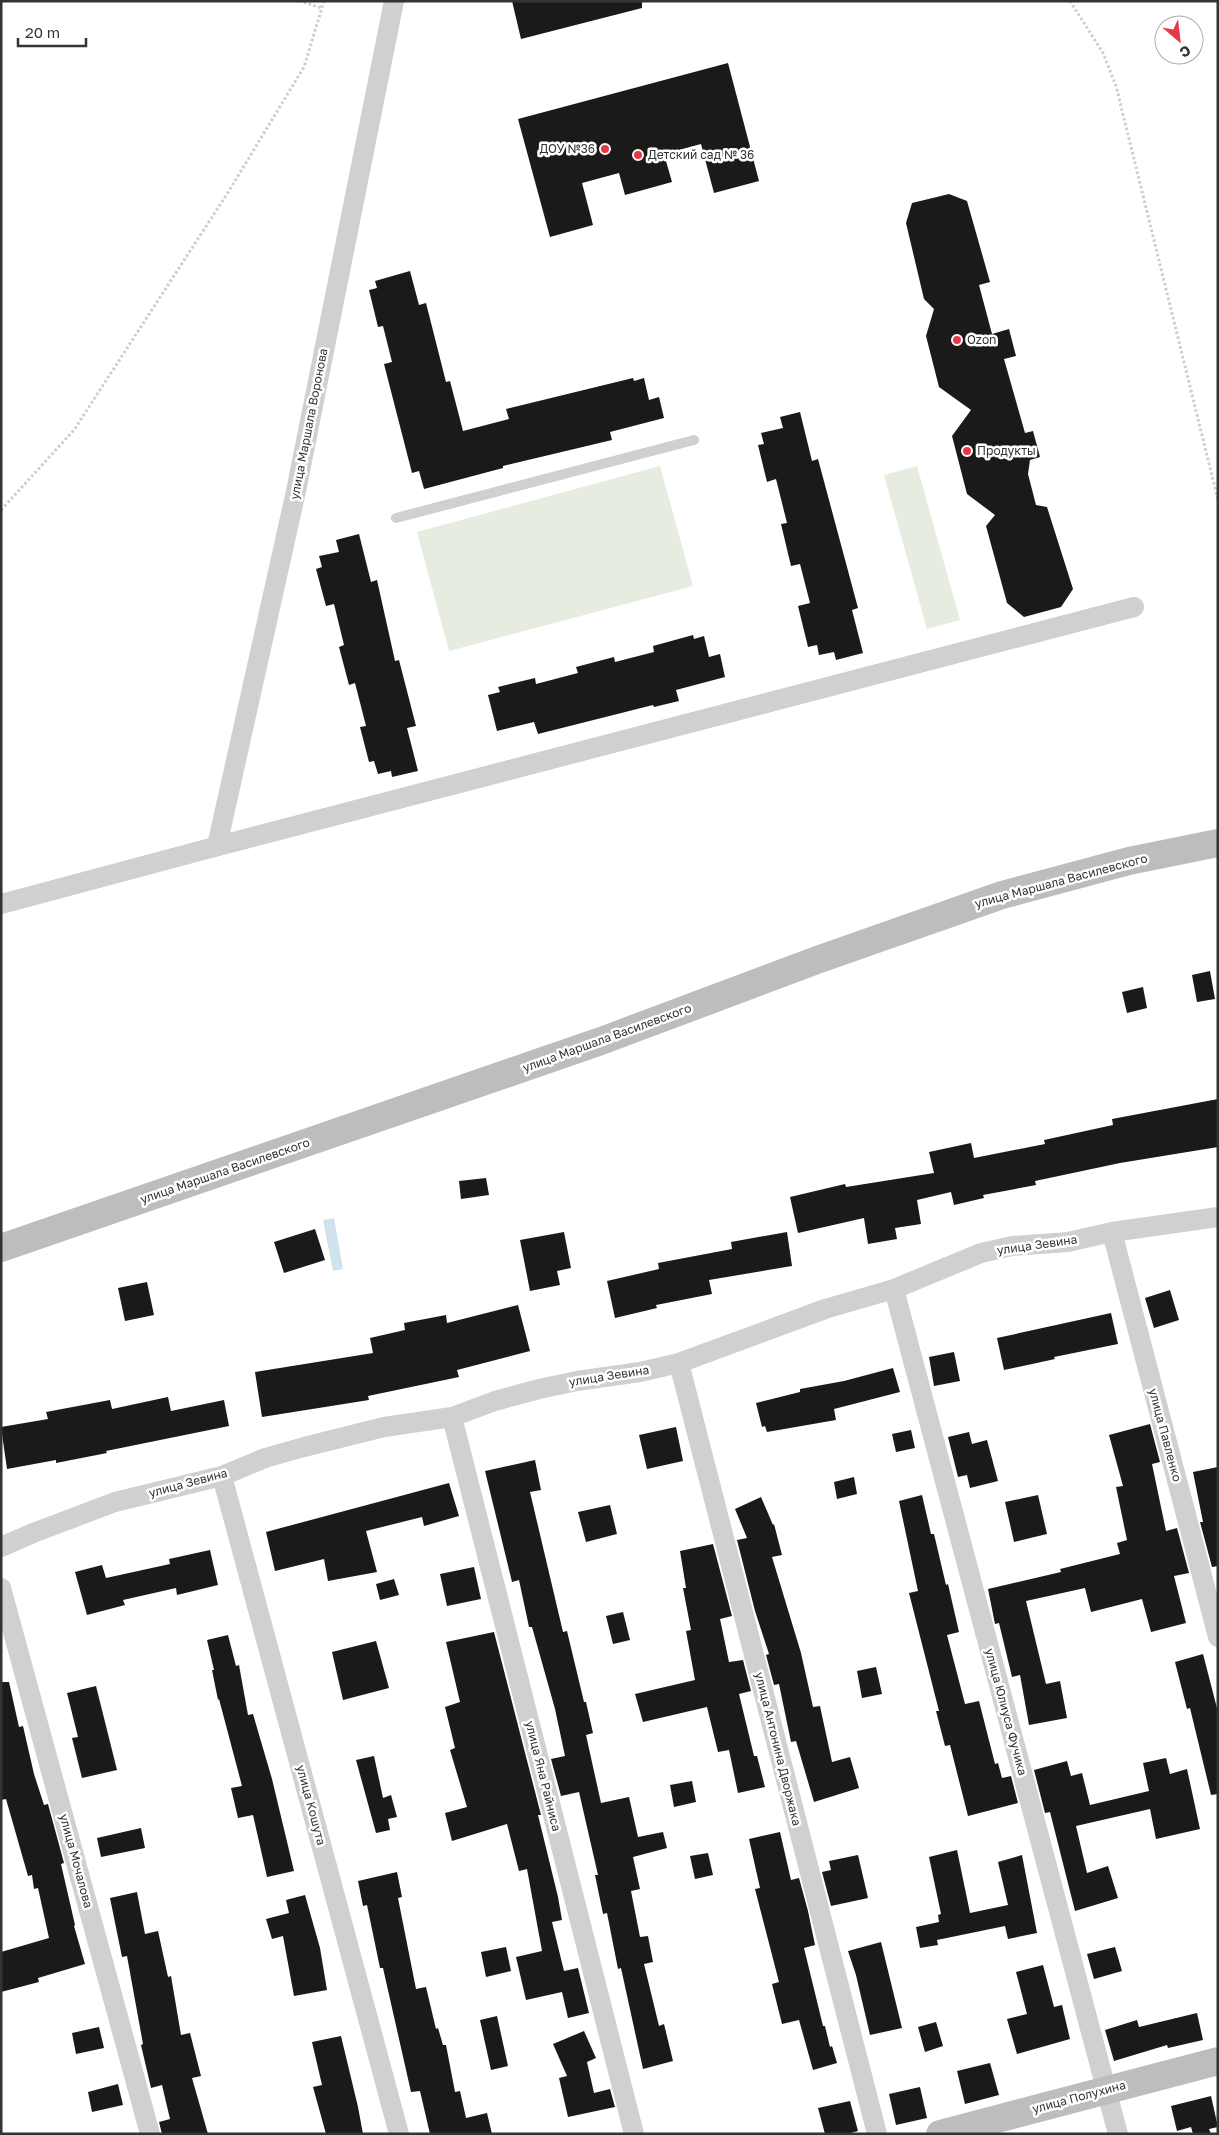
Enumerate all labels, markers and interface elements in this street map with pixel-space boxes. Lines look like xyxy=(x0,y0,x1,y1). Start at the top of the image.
scale bar xyxy=(18,15,85,47)
north arrow xyxy=(1154,15,1204,65)
text: 20 m xyxy=(25,23,60,41)
text: С xyxy=(1177,42,1194,62)
place label: ДОУ №36 xyxy=(539,141,595,156)
marker: ДОУ №36 xyxy=(599,143,611,155)
place label: Детский сад № 36 xyxy=(648,147,754,162)
marker: Детский сад № 36 xyxy=(632,149,644,161)
place label: Ozon xyxy=(967,332,996,347)
marker: Ozon xyxy=(951,334,963,346)
street label: улица Маршала Воронова xyxy=(286,347,331,501)
place label: Продукты xyxy=(977,443,1036,458)
marker: Продукты xyxy=(961,445,973,457)
street label: улица Маршала Василевского xyxy=(973,850,1149,911)
street label: улица Маршала Василевского xyxy=(520,1000,693,1075)
street label: улица Маршала Василевского xyxy=(138,1134,312,1207)
street label: улица Зевина xyxy=(996,1231,1078,1258)
street label: улица Зевина xyxy=(568,1362,650,1389)
street label: улица Павленко xyxy=(1146,1387,1185,1483)
street label: улица Зевина xyxy=(147,1465,229,1500)
street label: улица Юлиуса Фучика xyxy=(982,1647,1031,1777)
street label: улица Антонина Дворжака xyxy=(752,1670,805,1827)
street label: улица Яна Райниса xyxy=(522,1719,564,1833)
street label: улица Кошута xyxy=(294,1763,329,1847)
street label: улица Мочалова xyxy=(57,1812,96,1910)
street label: улица Полухина xyxy=(1031,2077,1127,2116)

